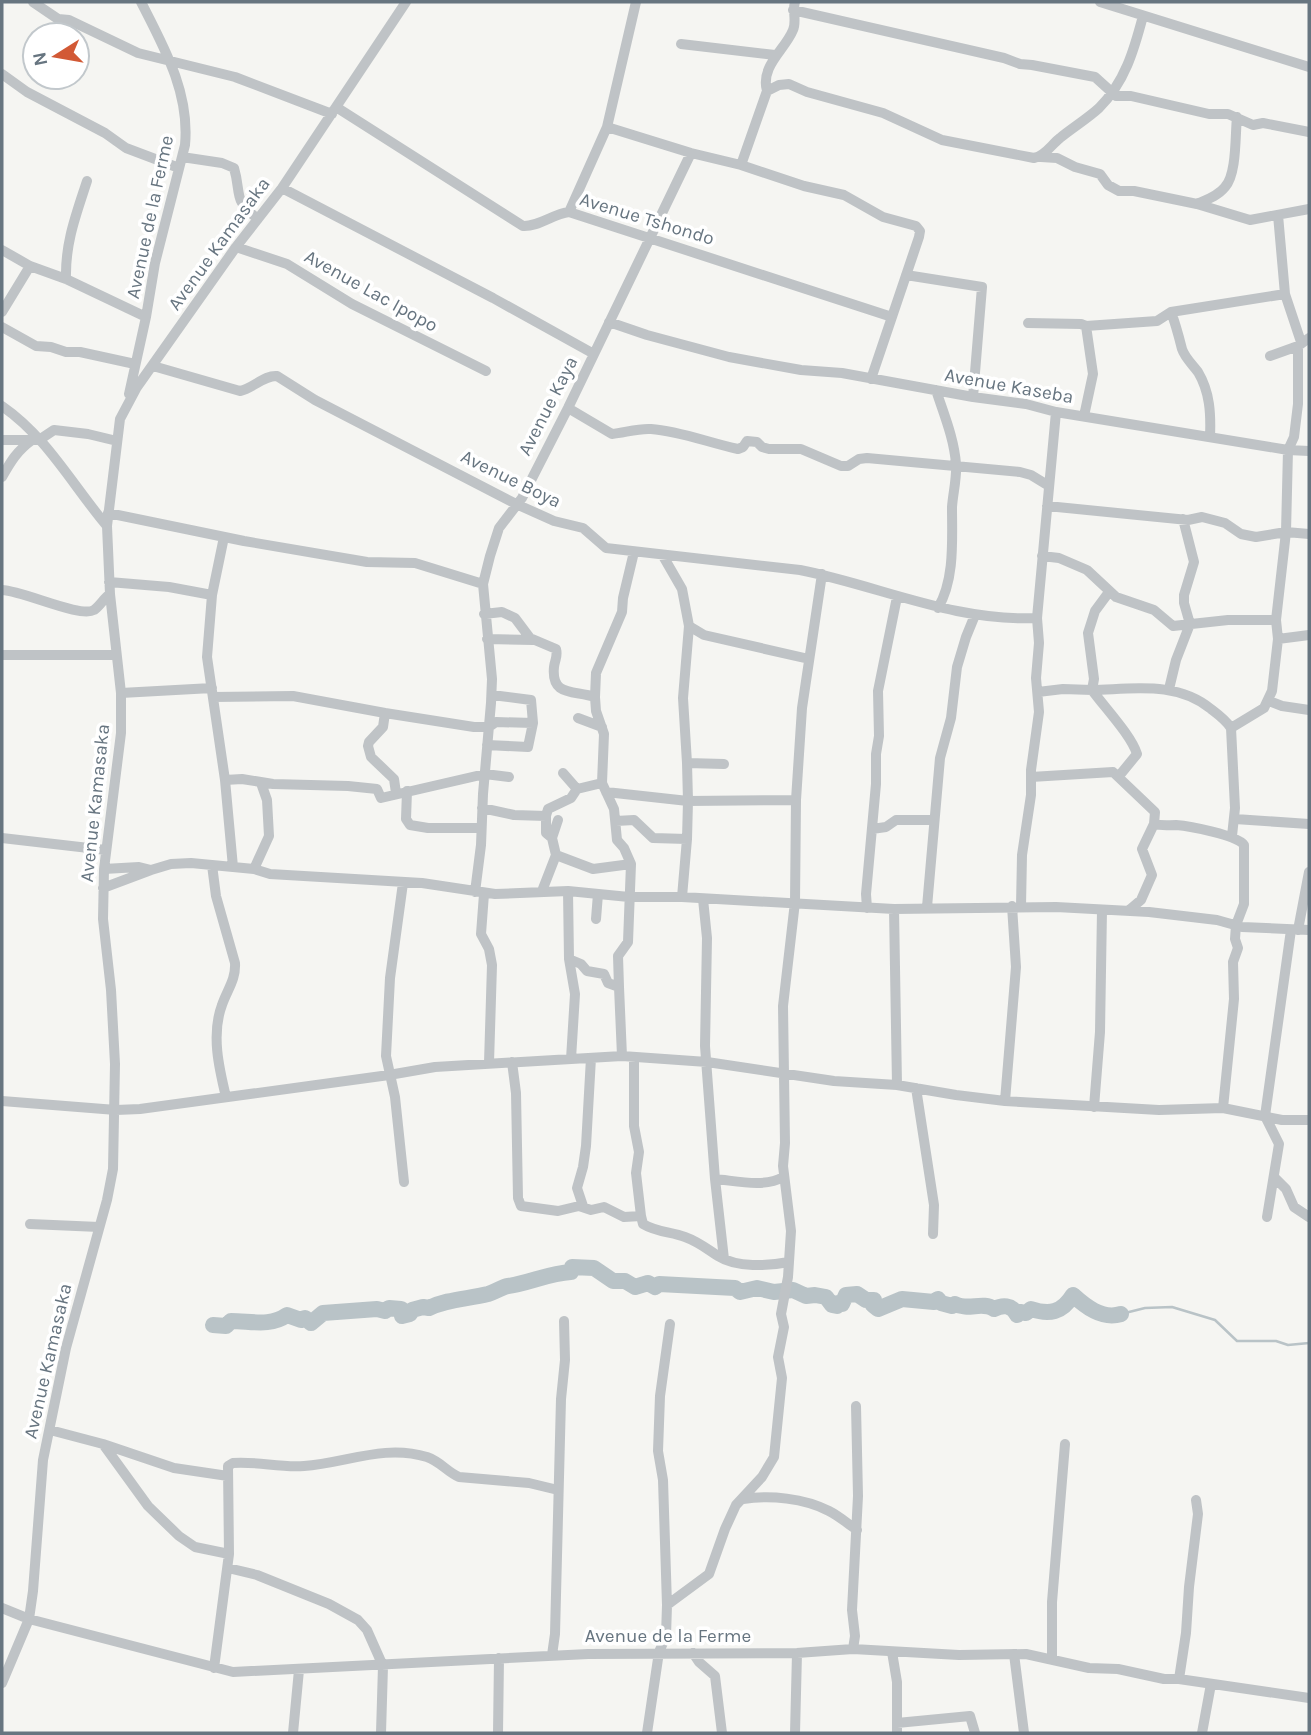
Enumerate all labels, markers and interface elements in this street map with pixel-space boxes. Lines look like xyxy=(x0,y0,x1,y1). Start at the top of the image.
north arrow xyxy=(21,21,91,91)
text: N xyxy=(28,50,52,68)
street label: Avenue de la Ferme xyxy=(122,133,178,301)
street label: Avenue Kamasaka xyxy=(163,173,275,315)
street label: Avenue Tshondo xyxy=(577,188,717,250)
street label: Avenue Lac Ipopo xyxy=(301,245,441,337)
street label: Avenue Kaya xyxy=(514,353,582,459)
street label: Avenue Kaseba xyxy=(943,364,1075,408)
street label: Avenue Boya xyxy=(457,445,565,513)
street label: Avenue Kamasaka xyxy=(76,723,114,883)
street label: Avenue Kamasaka xyxy=(19,1281,77,1441)
street label: Avenue de la Ferme xyxy=(585,1625,751,1647)

